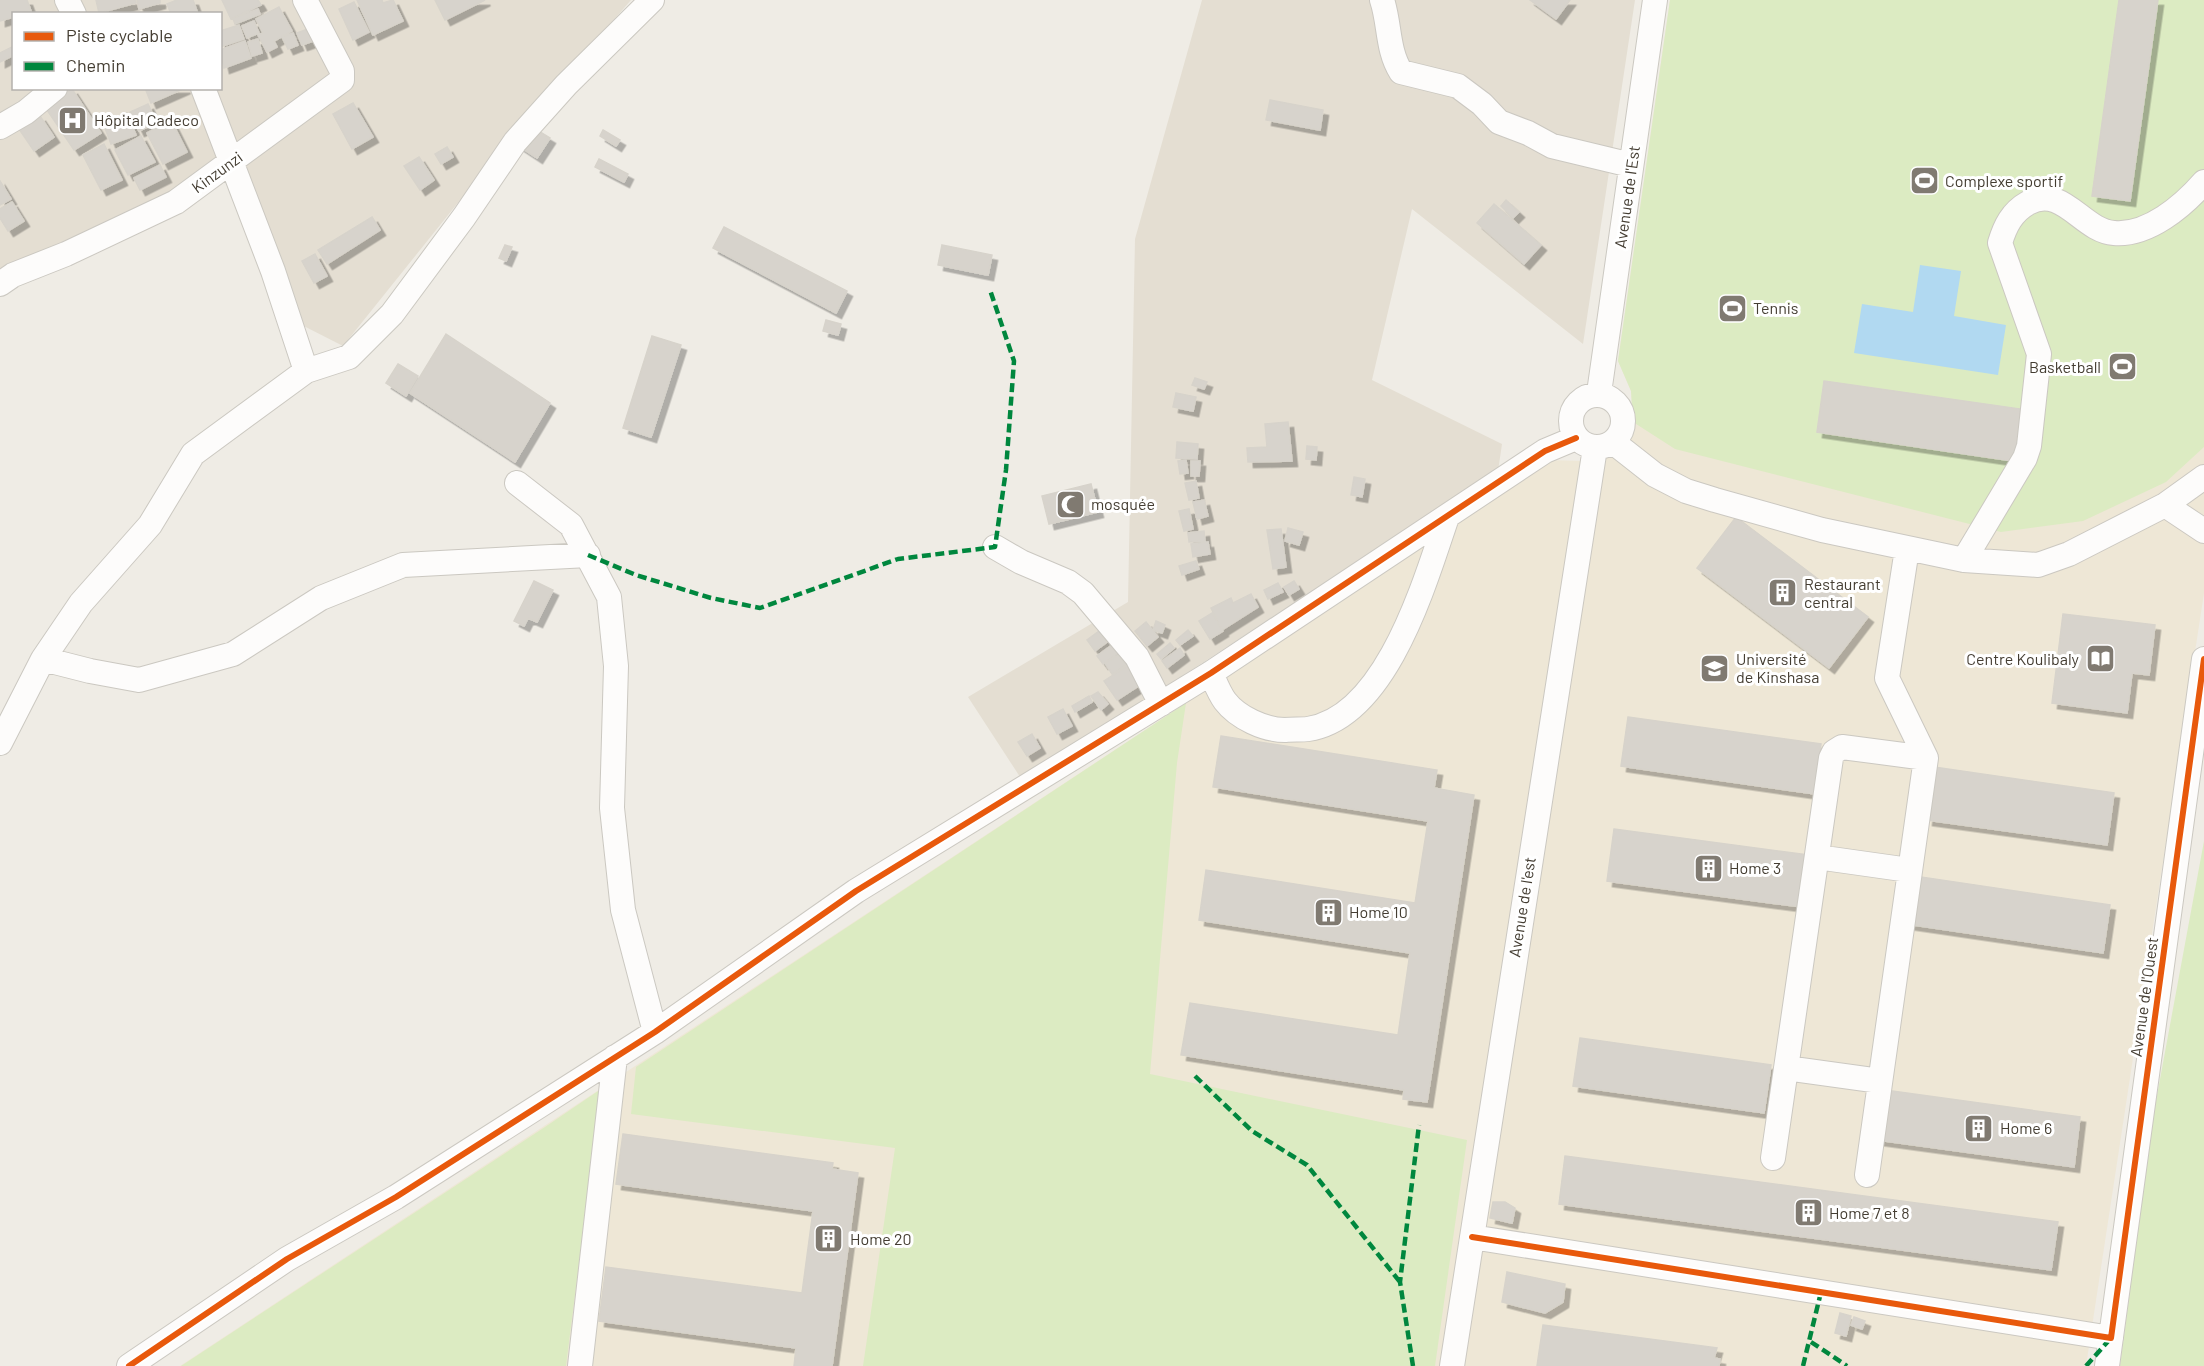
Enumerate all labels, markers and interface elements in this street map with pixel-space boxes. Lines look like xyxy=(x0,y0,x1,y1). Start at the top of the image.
legend xyxy=(12,12,222,90)
text: Piste cyclable xyxy=(66,24,173,46)
text: Chemin xyxy=(66,54,125,76)
hospital icon: Hôpital Cadeco xyxy=(57,104,89,136)
place label: Hôpital Cadeco xyxy=(94,110,199,129)
street label: Avenue de l'Est xyxy=(1610,144,1643,249)
street label: Kinzunzi xyxy=(188,147,246,196)
sports icon: Complexe sportif xyxy=(1908,165,1940,197)
place label: Complexe sportif xyxy=(1945,171,2064,190)
sports icon: Tennis xyxy=(1716,292,1748,324)
place label: Tennis xyxy=(1753,298,1799,317)
sports icon: Basketball xyxy=(2106,351,2138,383)
place label: Basketball xyxy=(2029,357,2101,376)
mosque icon: mosquée xyxy=(1054,488,1086,520)
place label: mosquée xyxy=(1091,494,1155,513)
place label: Restaurant central xyxy=(1804,574,1881,611)
building icon: Restaurant central xyxy=(1767,577,1799,609)
library icon: Centre Koulibaly xyxy=(2084,643,2116,675)
place label: Université de Kinshasa xyxy=(1736,649,1819,686)
place label: Centre Koulibaly xyxy=(1966,649,2080,668)
school or university icon: Université de Kinshasa xyxy=(1699,652,1731,684)
building icon: Home 3 xyxy=(1692,852,1724,884)
street label: Avenue de l'est xyxy=(1504,855,1539,958)
place label: Home 3 xyxy=(1729,858,1781,877)
building icon: Home 10 xyxy=(1312,896,1344,928)
place label: Home 10 xyxy=(1349,902,1408,921)
street label: Avenue de l'Ouest xyxy=(2126,936,2161,1058)
building icon: Home 6 xyxy=(1963,1112,1995,1144)
place label: Home 6 xyxy=(2000,1118,2052,1137)
building icon: Home 7 et 8 xyxy=(1792,1197,1824,1229)
place label: Home 7 et 8 xyxy=(1829,1203,1910,1222)
building icon: Home 20 xyxy=(813,1223,845,1255)
place label: Home 20 xyxy=(850,1229,912,1248)

